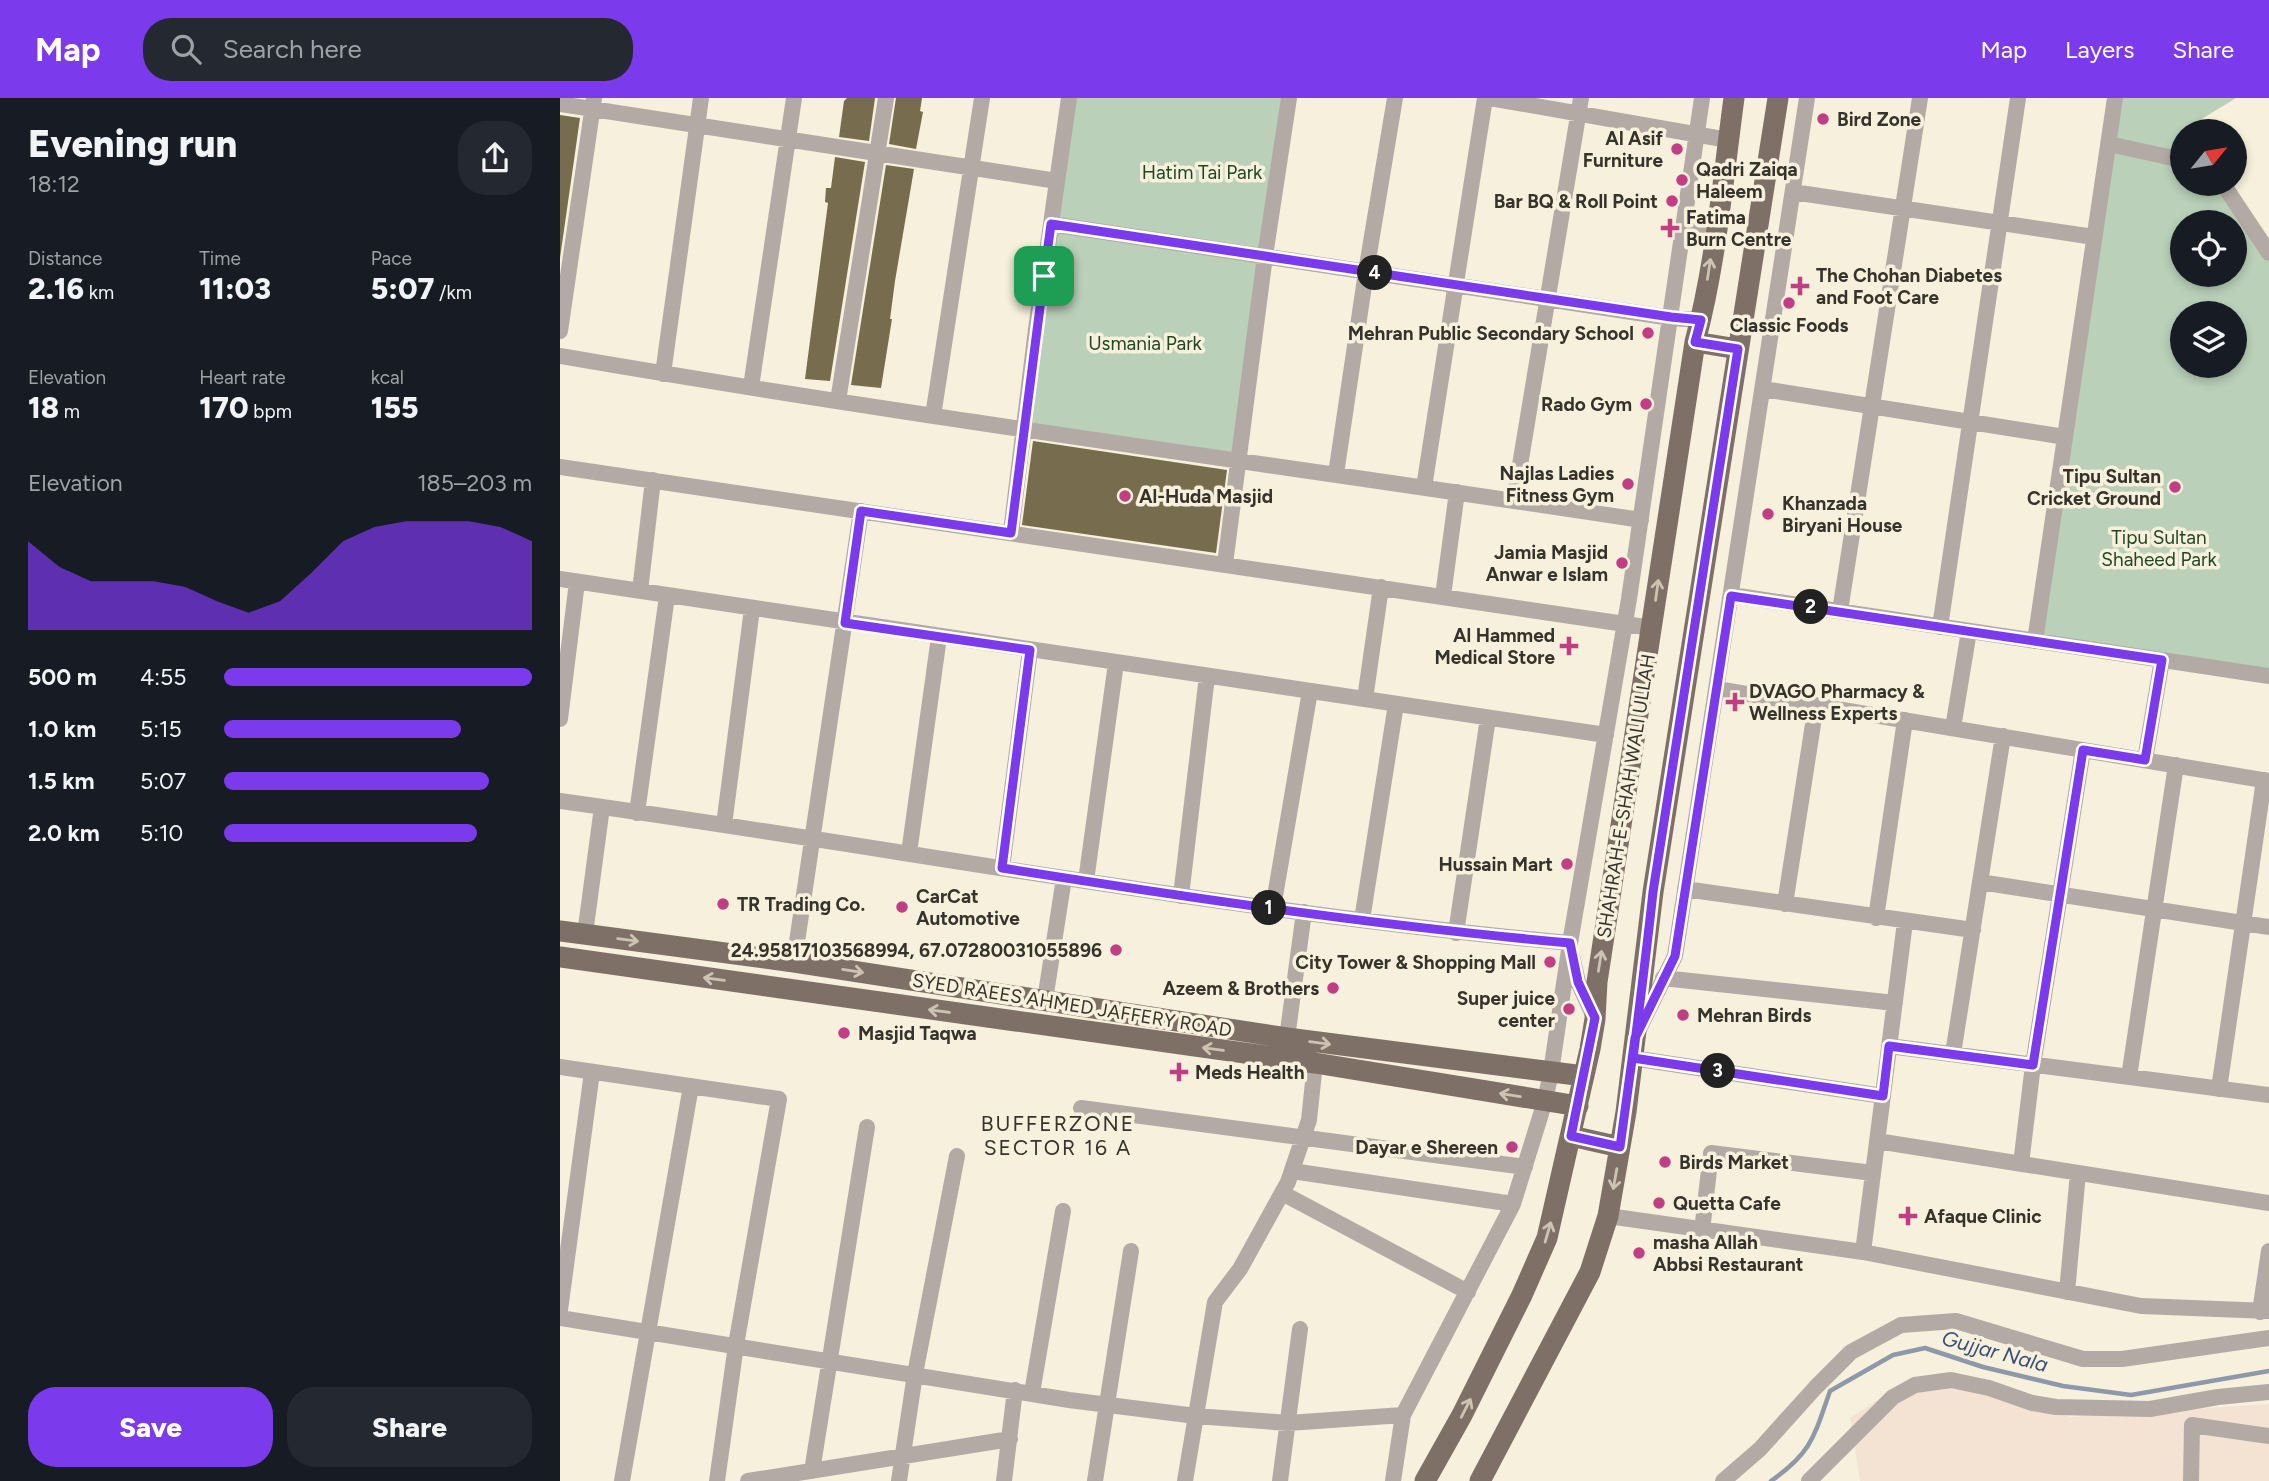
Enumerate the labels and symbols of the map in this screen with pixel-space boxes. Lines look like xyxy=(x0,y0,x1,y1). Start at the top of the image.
place label: Bird Zone xyxy=(1837,108,1921,131)
marker: Bird Zone xyxy=(1815,111,1831,127)
north arrow xyxy=(2170,119,2247,196)
place label: Al Asif Furniture xyxy=(1583,127,1664,172)
marker: Al Asif Furniture xyxy=(1669,141,1685,157)
place label: Qadri Zaiqa Haleem xyxy=(1696,158,1798,203)
park label: Hatim Tai Park xyxy=(1142,161,1263,184)
marker: Qadri Zaiqa Haleem xyxy=(1674,172,1690,188)
place label: Bar BQ & Roll Point xyxy=(1494,190,1658,213)
marker: Bar BQ & Roll Point xyxy=(1664,193,1680,209)
place label: Fatima Burn Centre xyxy=(1686,206,1792,251)
marker: Fatima Burn Centre xyxy=(1660,218,1680,238)
pin xyxy=(1014,246,1074,306)
pin: 4 xyxy=(1358,256,1392,290)
one-way arrow xyxy=(1703,258,1716,281)
place label: The Chohan Diabetes and Foot Care xyxy=(1816,264,2002,309)
marker: The Chohan Diabetes and Foot Care xyxy=(1790,276,1810,296)
marker: Classic Foods xyxy=(1781,295,1797,311)
place label: Classic Foods xyxy=(1730,314,1849,337)
place label: Mehran Public Secondary School xyxy=(1348,322,1634,345)
marker: Mehran Public Secondary School xyxy=(1640,325,1656,341)
park label: Usmania Park xyxy=(1088,332,1203,355)
place label: Rado Gym xyxy=(1541,393,1632,416)
marker: Rado Gym xyxy=(1638,396,1654,412)
place label: Najlas Ladies Fitness Gym xyxy=(1499,462,1614,507)
place label: Tipu Sultan Cricket Ground xyxy=(2027,465,2161,510)
marker: Najlas Ladies Fitness Gym xyxy=(1620,476,1636,492)
marker: Tipu Sultan Cricket Ground xyxy=(2167,479,2183,495)
place label: Al-Huda Masjid xyxy=(1139,485,1273,508)
marker: Al-Huda Masjid xyxy=(1117,488,1133,504)
place label: Khanzada Biryani House xyxy=(1782,492,1903,537)
marker: Khanzada Biryani House xyxy=(1760,506,1776,522)
park label: Tipu Sultan Shaheed Park xyxy=(2101,526,2217,571)
place label: Jamia Masjid Anwar e Islam xyxy=(1486,541,1608,586)
marker: Jamia Masjid Anwar e Islam xyxy=(1614,555,1630,571)
one-way arrow xyxy=(1651,580,1664,602)
pin: 2 xyxy=(1794,589,1828,624)
place label: Al Hammed Medical Store xyxy=(1434,624,1555,669)
marker: Al Hammed Medical Store xyxy=(1561,638,1577,654)
street label: SHAHRAH-E-SHAH WALI ULLAH xyxy=(1592,652,1660,940)
place label: DVAGO Pharmacy & Wellness Experts xyxy=(1749,680,1925,725)
marker: DVAGO Pharmacy & Wellness Experts xyxy=(1727,694,1743,710)
place label: Hussain Mart xyxy=(1439,853,1553,876)
marker: Hussain Mart xyxy=(1559,856,1575,872)
place label: CarCat Automotive xyxy=(916,885,1020,930)
pin: 1 xyxy=(1252,890,1286,926)
place label: TR Trading Co. xyxy=(737,893,865,916)
marker: TR Trading Co. xyxy=(715,896,731,912)
marker: CarCat Automotive xyxy=(894,899,910,915)
one-way arrow xyxy=(616,933,639,946)
place label: 24.95817103568994, 67.07280031055896 xyxy=(731,939,1102,962)
marker: 24.95817103568994, 67.07280031055896 xyxy=(1108,942,1124,958)
one-way arrow xyxy=(1594,950,1607,973)
place label: City Tower & Shopping Mall xyxy=(1295,951,1536,974)
marker: City Tower & Shopping Mall xyxy=(1542,954,1558,970)
one-way arrow xyxy=(841,965,864,978)
street label: SYED RAEES AHMED JAFFERY ROAD xyxy=(911,968,1233,1042)
one-way arrow xyxy=(703,972,726,985)
place label: Azeem & Brothers xyxy=(1162,977,1319,1000)
marker: Azeem & Brothers xyxy=(1325,980,1341,996)
place label: Super juice center xyxy=(1457,987,1555,1032)
marker: Super juice center xyxy=(1561,1001,1577,1017)
one-way arrow xyxy=(928,1004,951,1017)
place label: Mehran Birds xyxy=(1697,1004,1811,1027)
marker: Mehran Birds xyxy=(1675,1007,1691,1023)
place label: Masjid Taqwa xyxy=(858,1022,977,1045)
marker: Masjid Taqwa xyxy=(836,1025,852,1041)
one-way arrow xyxy=(1308,1036,1331,1049)
one-way arrow xyxy=(1202,1042,1225,1055)
pin: 3 xyxy=(1700,1054,1736,1088)
place label: Meds Health xyxy=(1195,1061,1305,1084)
marker: Meds Health xyxy=(1169,1062,1189,1082)
one-way arrow xyxy=(1500,1088,1522,1101)
district label: BUFFERZONE SECTOR 16 A xyxy=(981,1111,1135,1160)
place label: Dayar e Shereen xyxy=(1355,1136,1498,1159)
marker: Dayar e Shereen xyxy=(1504,1139,1520,1155)
place label: Birds Market xyxy=(1679,1151,1789,1174)
marker: Birds Market xyxy=(1657,1154,1673,1170)
one-way arrow xyxy=(1608,1167,1621,1190)
place label: Quetta Cafe xyxy=(1673,1192,1781,1215)
marker: Quetta Cafe xyxy=(1651,1195,1667,1211)
place label: Afaque Clinic xyxy=(1924,1205,2042,1228)
marker: Afaque Clinic xyxy=(1898,1206,1918,1226)
one-way arrow xyxy=(1543,1221,1556,1243)
place label: masha Allah Abbsi Restaurant xyxy=(1653,1231,1804,1276)
marker: masha Allah Abbsi Restaurant xyxy=(1631,1245,1647,1261)
water label: Gujjar Nala xyxy=(1939,1325,2051,1377)
one-way arrow xyxy=(1459,1398,1473,1419)

